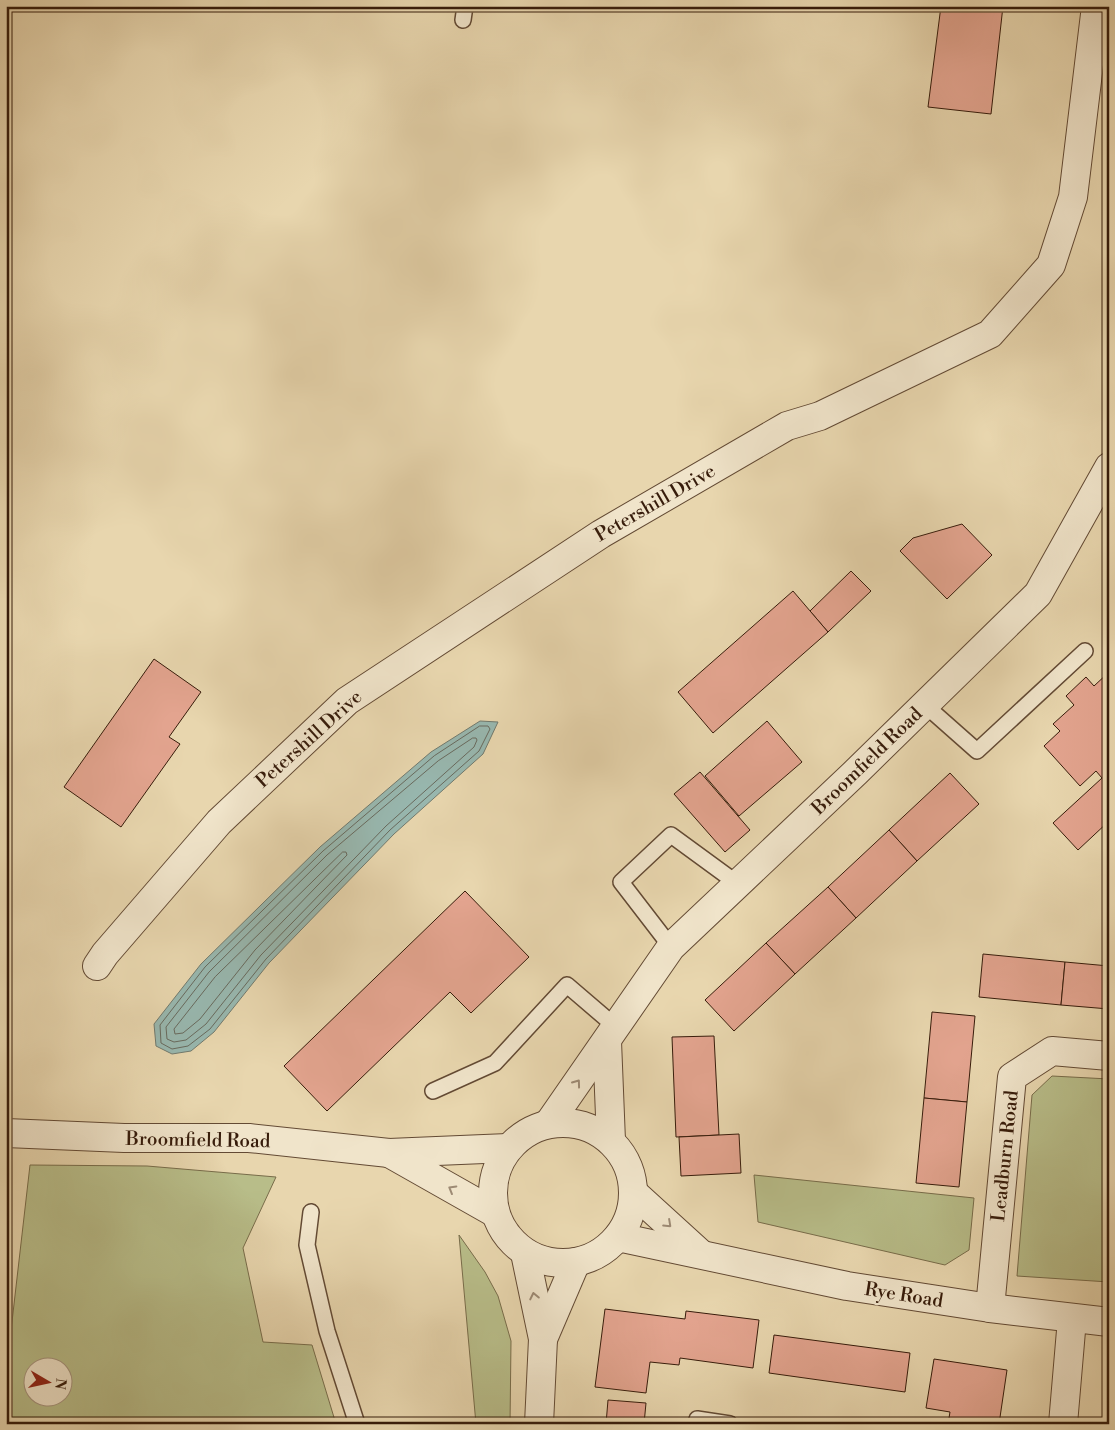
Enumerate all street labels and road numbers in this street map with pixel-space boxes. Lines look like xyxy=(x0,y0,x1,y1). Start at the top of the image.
street label: Petershill Drive xyxy=(590,459,720,547)
street label: Petershill Drive xyxy=(251,685,367,793)
street label: Broomfield Road xyxy=(806,702,928,821)
street label: Leadburn Road xyxy=(986,1089,1024,1223)
street label: Broomfield Road xyxy=(124,1127,271,1153)
street label: Rye Road xyxy=(863,1277,945,1313)

